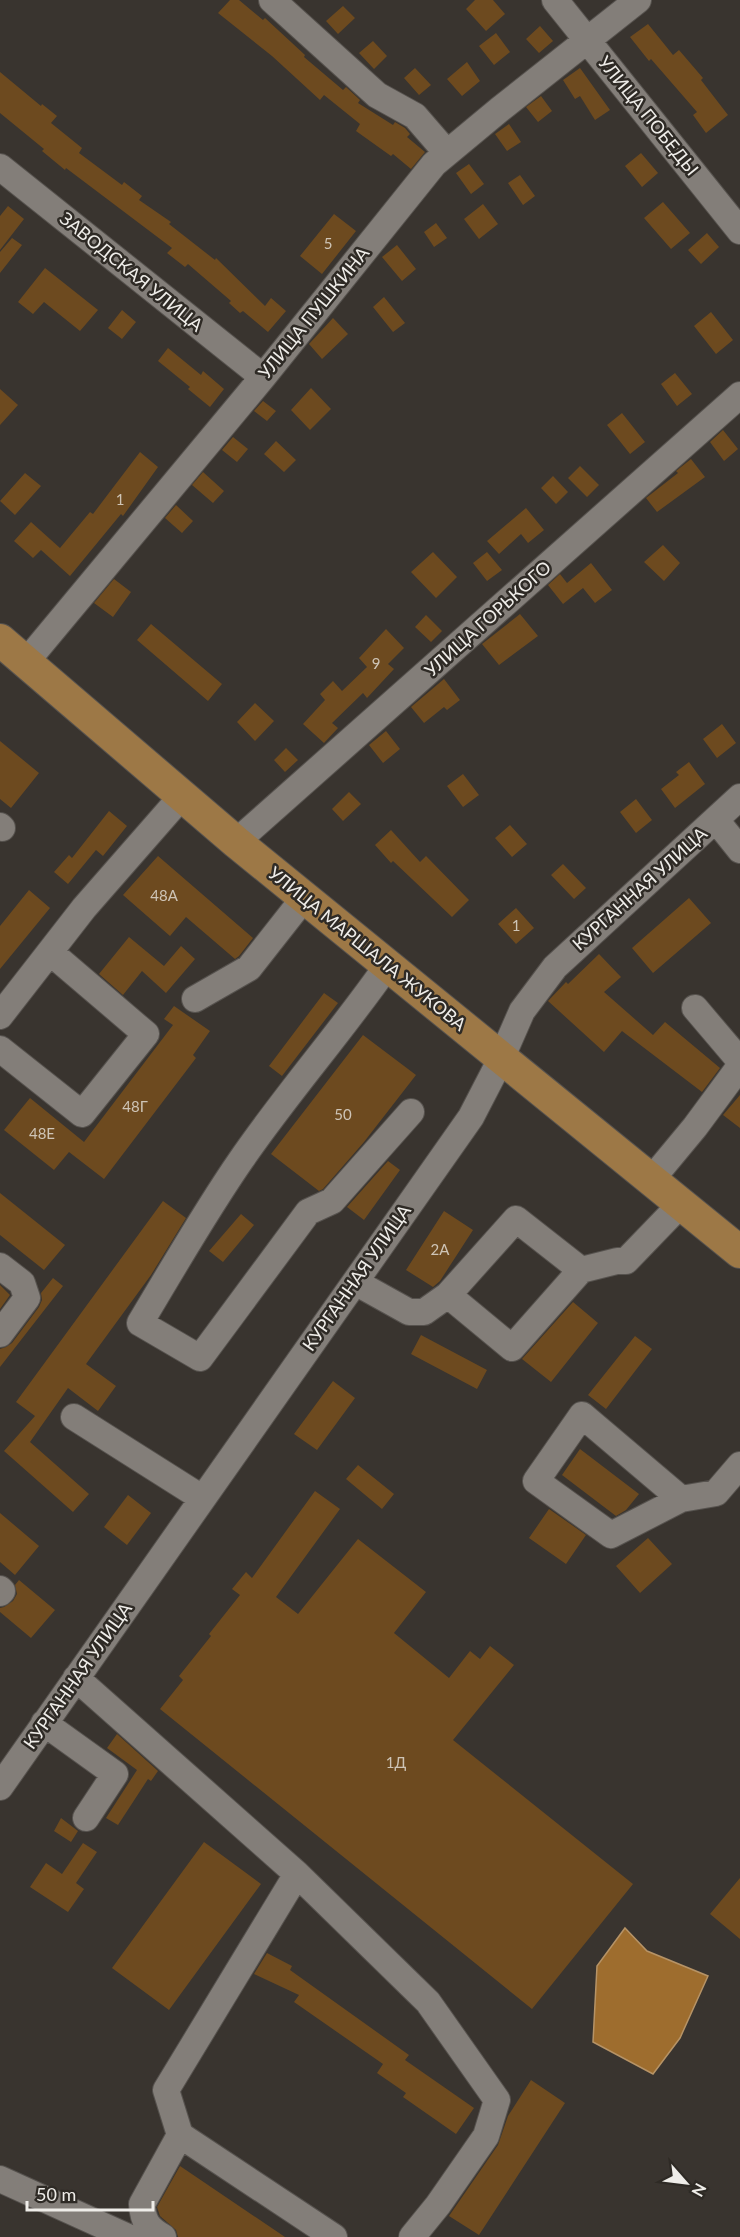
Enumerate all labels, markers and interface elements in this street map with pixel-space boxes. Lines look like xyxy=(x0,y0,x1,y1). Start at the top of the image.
street label: УЛИЦА ПОБЕДЫ xyxy=(594,51,704,180)
street label: ЗАВОДСКАЯ УЛИЦА xyxy=(56,207,208,336)
house number: 5 xyxy=(324,234,332,252)
street label: УЛИЦА ПУШКИНА xyxy=(253,241,374,383)
house number: 1 xyxy=(116,490,124,508)
street label: УЛИЦА ГОРЬКОГО xyxy=(420,556,555,681)
house number: 9 xyxy=(372,654,380,672)
street label: КУРГАННАЯ УЛИЦА xyxy=(567,821,712,955)
street label: УЛИЦА МАРШАЛА ЖУКОВА xyxy=(264,861,472,1036)
house number: 48А xyxy=(150,886,179,904)
house number: 1 xyxy=(512,916,520,934)
house number: 48Г xyxy=(122,1097,148,1115)
house number: 50 xyxy=(334,1105,352,1123)
house number: 48Е xyxy=(29,1124,55,1142)
street label: КУРГАННАЯ УЛИЦА xyxy=(297,1199,416,1355)
house number: 2А xyxy=(431,1240,450,1258)
street label: КУРГАННАЯ УЛИЦА xyxy=(18,1597,137,1753)
house number: 1Д xyxy=(386,1753,406,1771)
north arrow xyxy=(656,2153,716,2213)
scale bar xyxy=(27,2174,153,2212)
text: N xyxy=(688,2180,711,2200)
text: 50 m xyxy=(36,2183,76,2205)

